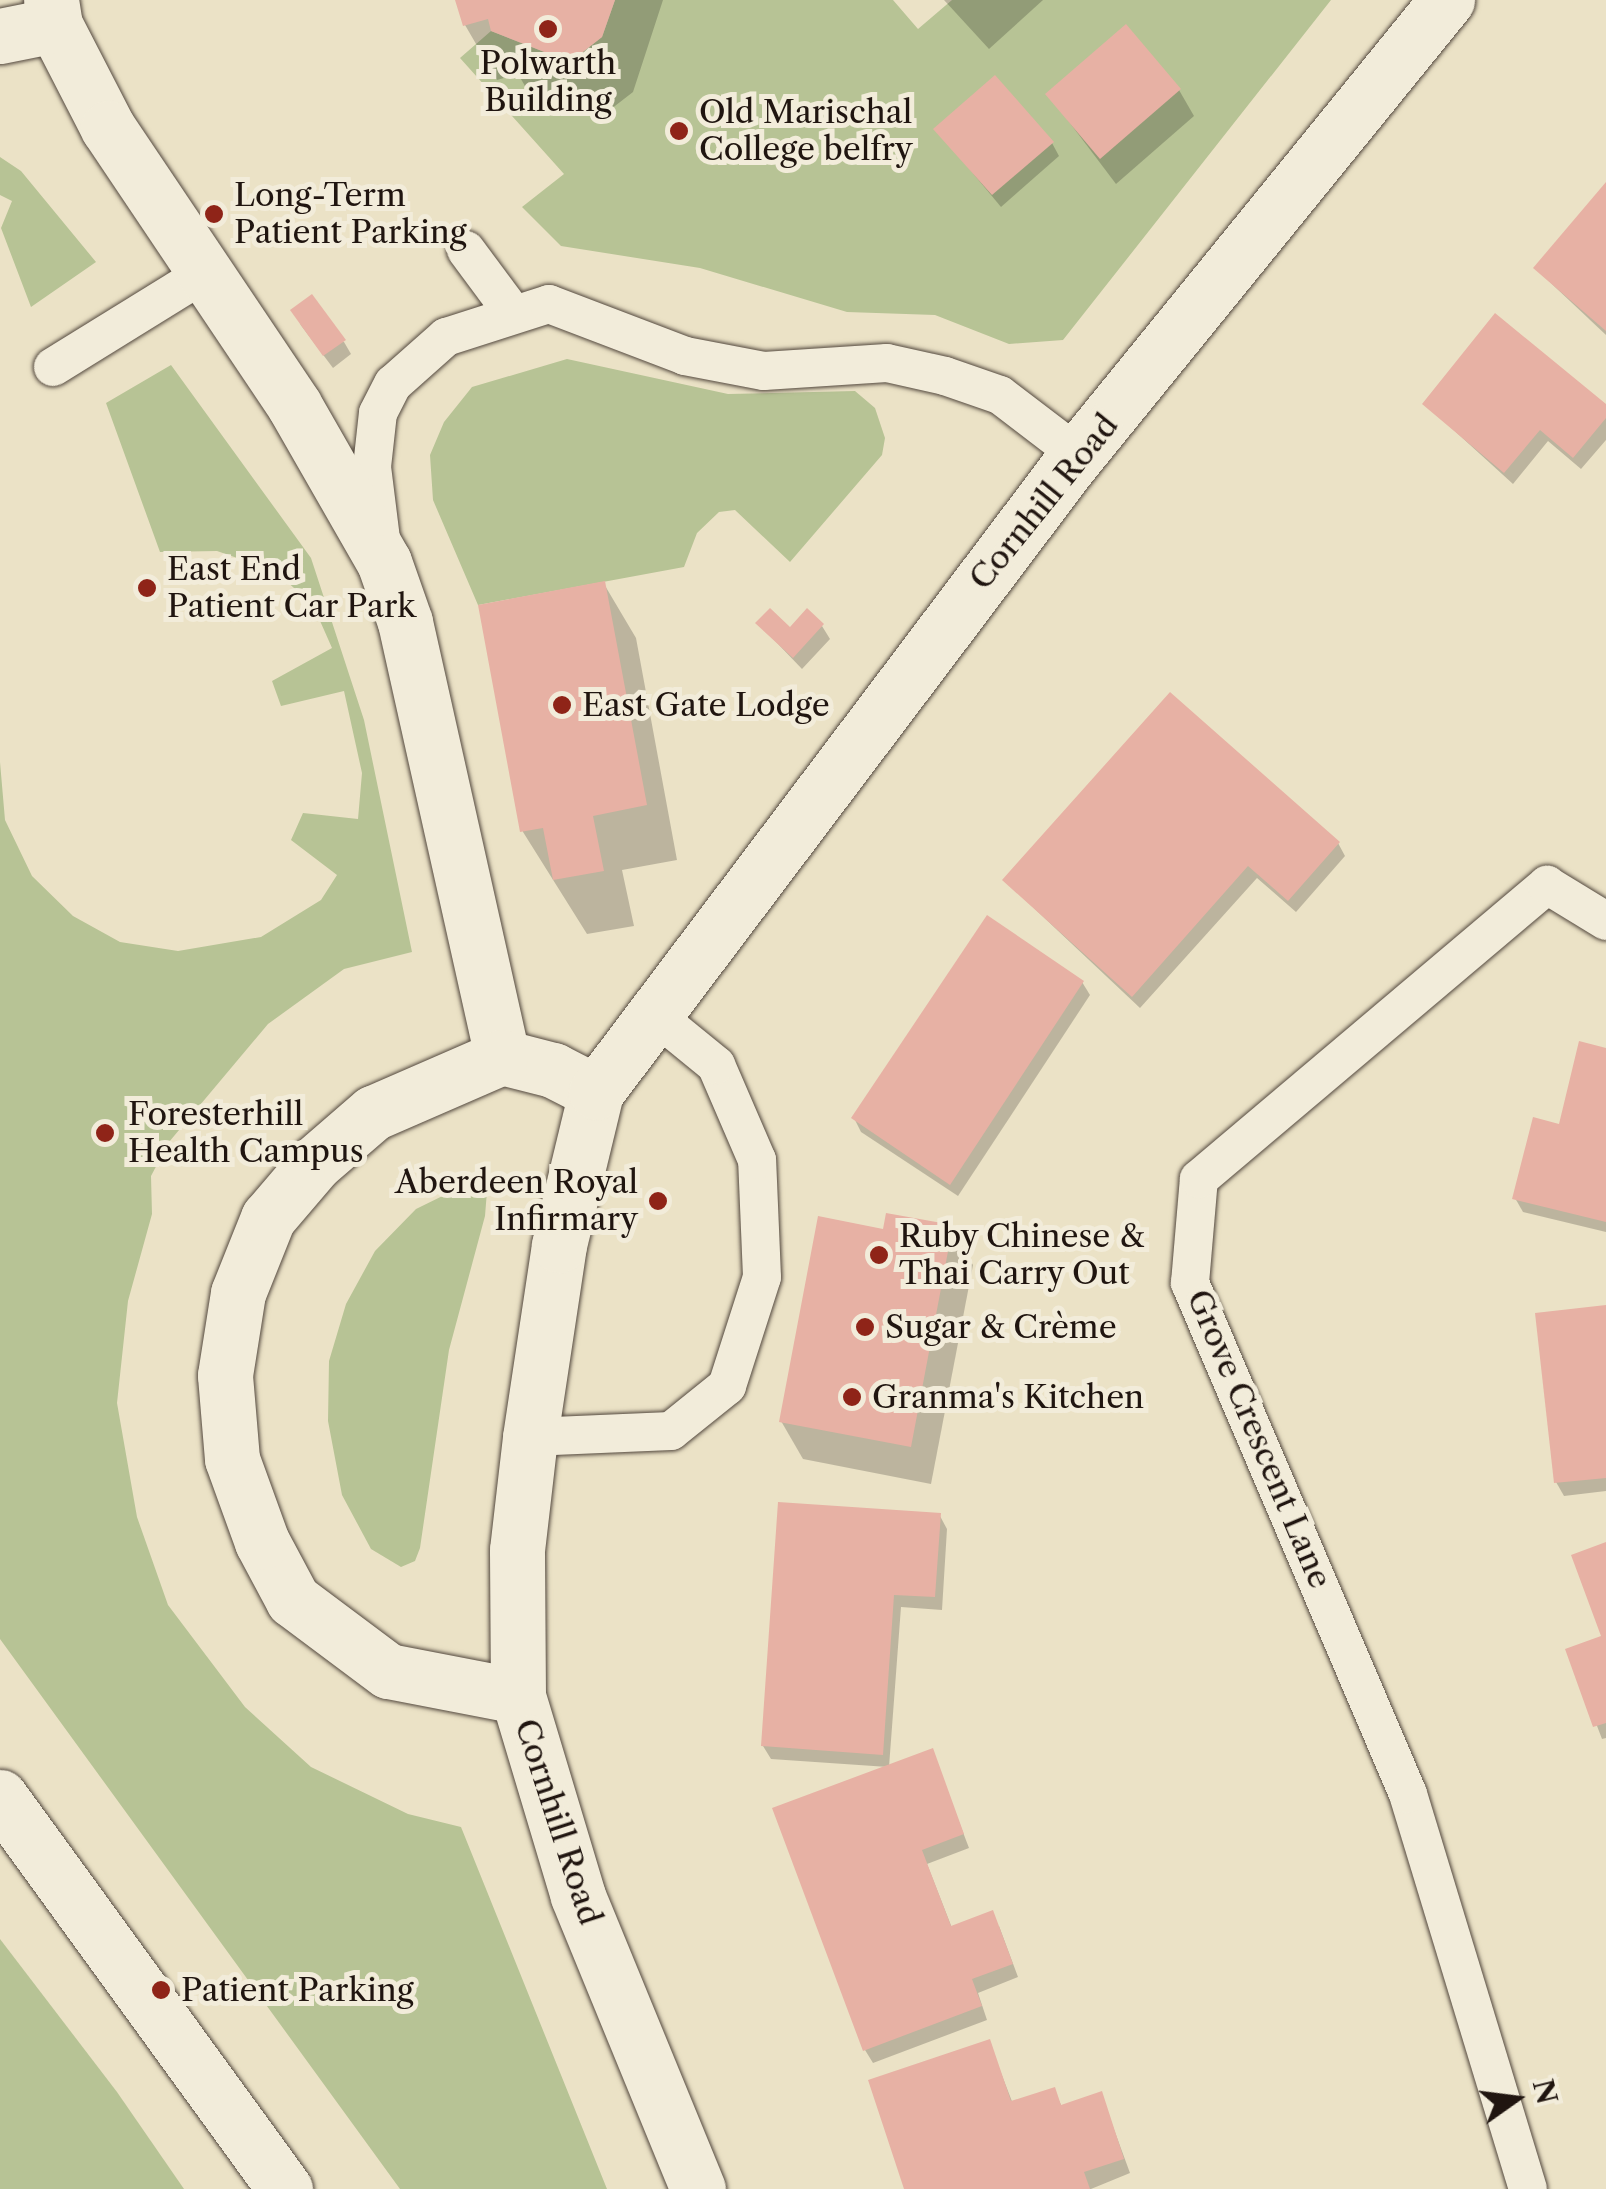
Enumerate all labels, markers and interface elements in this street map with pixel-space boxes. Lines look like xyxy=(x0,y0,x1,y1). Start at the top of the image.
marker: Polwarth Building xyxy=(537,18,559,40)
place label: Polwarth Building xyxy=(480,45,616,120)
place label: Old Marischal College belfry xyxy=(699,94,913,169)
marker: Old Marischal College belfry xyxy=(668,120,690,142)
place label: Long-Term Patient Parking xyxy=(234,177,467,252)
marker: Long-Term Patient Parking xyxy=(203,203,225,225)
street label: Cornhill Road xyxy=(962,407,1126,597)
place label: East End Patient Car Park xyxy=(167,551,416,626)
marker: East End Patient Car Park xyxy=(136,577,158,599)
place label: East Gate Lodge xyxy=(582,686,830,724)
marker: East Gate Lodge xyxy=(551,694,573,716)
place label: Foresterhill Health Campus xyxy=(128,1096,364,1171)
marker: Foresterhill Health Campus xyxy=(92,1120,118,1146)
place label: Aberdeen Royal Infirmary xyxy=(395,1164,638,1239)
marker: Aberdeen Royal Infirmary xyxy=(647,1190,669,1212)
place label: Ruby Chinese & Thai Carry Out xyxy=(899,1218,1146,1293)
marker: Ruby Chinese & Thai Carry Out xyxy=(868,1244,890,1266)
street label: Grove Crescent Lane xyxy=(1179,1284,1339,1594)
place label: Sugar & Crème xyxy=(885,1308,1117,1346)
marker: Sugar & Crème xyxy=(854,1316,876,1338)
place label: Granma's Kitchen xyxy=(872,1378,1144,1416)
marker: Granma's Kitchen xyxy=(841,1386,863,1408)
street label: Cornhill Road xyxy=(507,1714,609,1930)
place label: Patient Parking xyxy=(181,1971,414,2009)
marker: Patient Parking xyxy=(150,1979,172,2001)
north arrow xyxy=(1466,2049,1566,2149)
text: N xyxy=(1526,2076,1565,2108)

